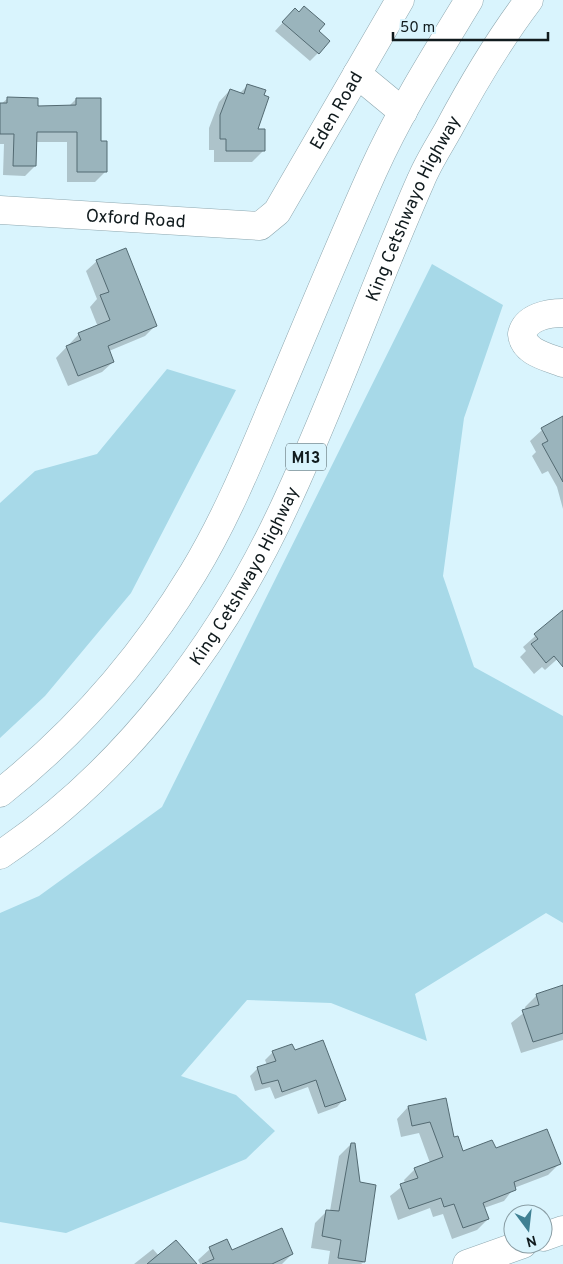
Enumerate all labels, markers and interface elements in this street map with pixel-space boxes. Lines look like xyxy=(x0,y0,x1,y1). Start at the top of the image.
scale bar xyxy=(393,10,548,42)
text: 50 m xyxy=(400,19,435,38)
street label: Eden Road xyxy=(306,68,369,154)
street label: King Cetshwayo Highway xyxy=(362,112,467,305)
street label: Oxford Road xyxy=(85,205,186,234)
road number: M13 xyxy=(286,444,326,471)
street label: King Cetshwayo Highway xyxy=(185,483,305,671)
north arrow xyxy=(503,1204,553,1254)
text: N xyxy=(524,1231,538,1250)

